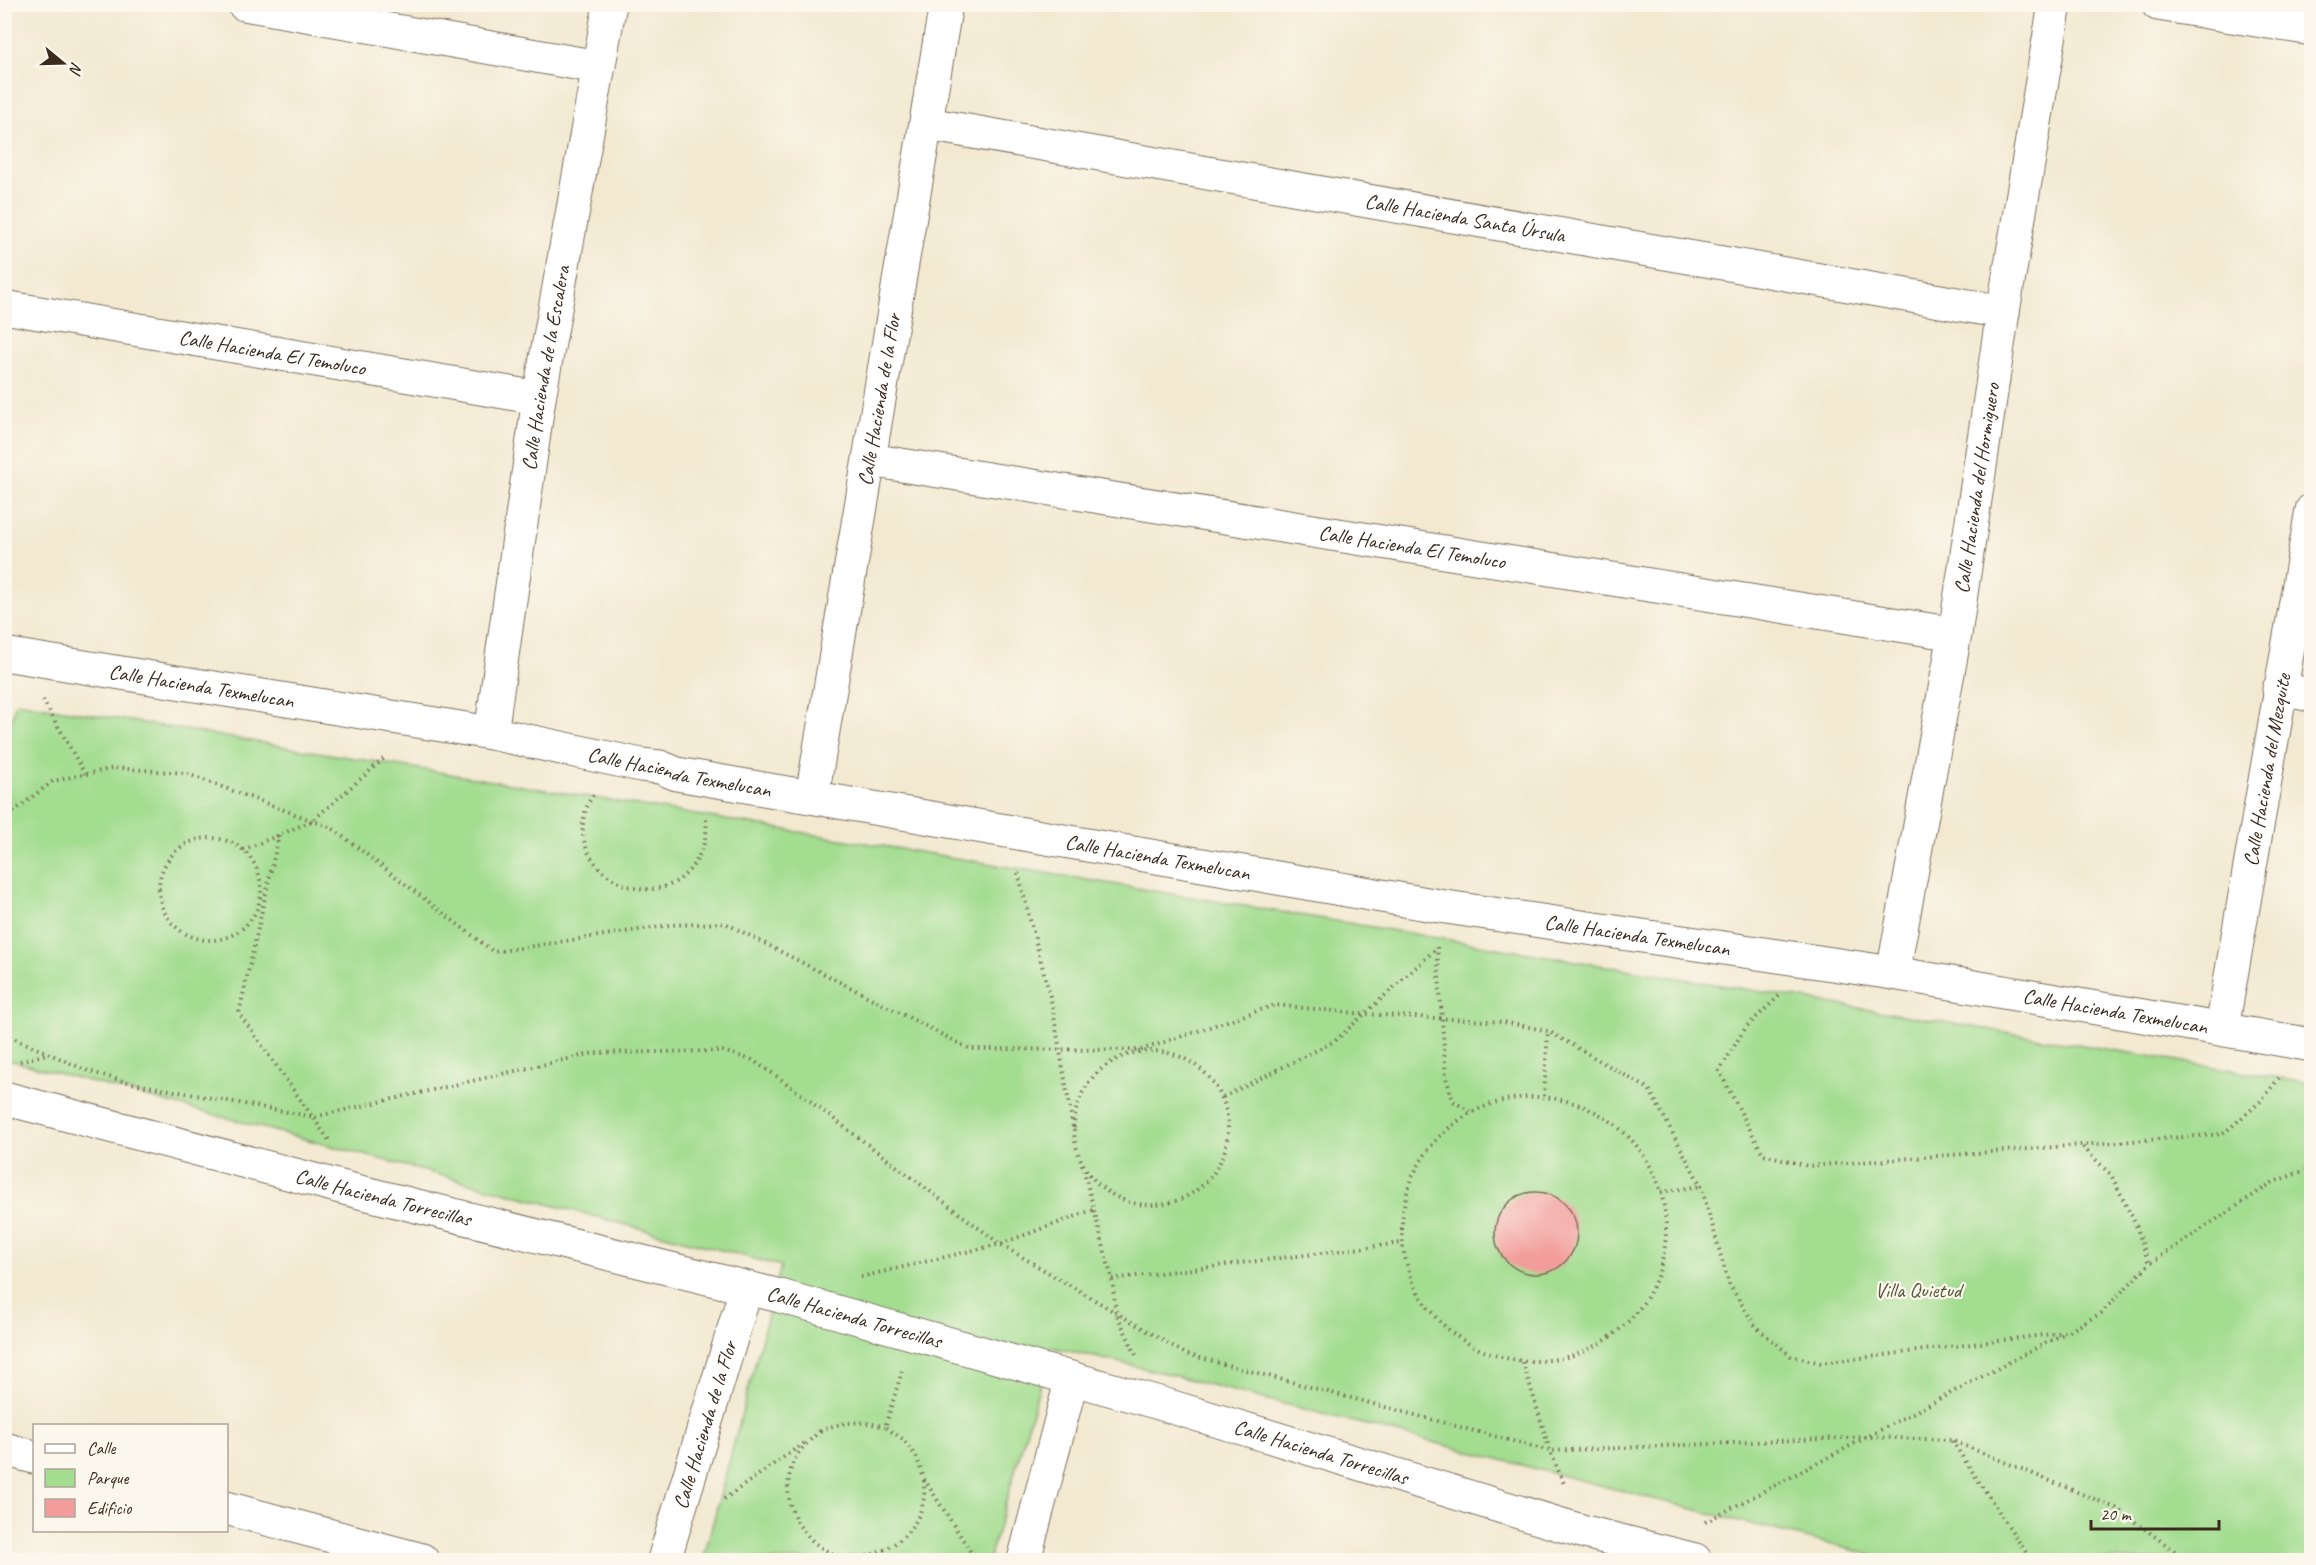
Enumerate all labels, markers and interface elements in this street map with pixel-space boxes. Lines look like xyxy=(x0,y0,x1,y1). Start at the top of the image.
north arrow xyxy=(33,33,93,93)
text: N xyxy=(64,60,87,78)
street label: Calle Hacienda Santa Úrsula xyxy=(1363,188,1568,248)
street label: Calle Hacienda de la Escalera xyxy=(516,262,576,472)
street label: Calle Hacienda de la Flor xyxy=(852,310,907,488)
street label: Calle Hacienda El Temoluco xyxy=(177,324,369,382)
street label: Calle Hacienda del Hormiguero xyxy=(1948,380,2005,595)
street label: Calle Hacienda El Temoluco xyxy=(1317,519,1509,575)
street label: Calle Hacienda Texmelucan xyxy=(107,658,296,714)
street label: Calle Hacienda del Mezquite xyxy=(2237,671,2297,868)
street label: Calle Hacienda Texmelucan xyxy=(585,741,774,803)
street label: Calle Hacienda Texmelucan xyxy=(1063,828,1252,886)
street label: Calle Hacienda Texmelucan xyxy=(1543,909,1732,962)
street label: Calle Hacienda Texmelucan xyxy=(2021,983,2210,1040)
street label: Calle Hacienda Torrecillas xyxy=(292,1163,476,1232)
park label: Villa Quietud xyxy=(1875,1277,1965,1303)
street label: Calle Hacienda Torrecillas xyxy=(764,1280,946,1354)
street label: Calle Hacienda de la Flor xyxy=(667,1337,743,1512)
street label: Calle Hacienda Torrecillas xyxy=(1231,1413,1413,1491)
legend xyxy=(33,1424,228,1532)
text: Calle xyxy=(87,1437,116,1459)
text: Parque xyxy=(87,1467,129,1489)
scale bar xyxy=(2091,1493,2218,1531)
text: Edificio xyxy=(87,1497,133,1519)
text: 20 m xyxy=(2100,1503,2133,1525)

